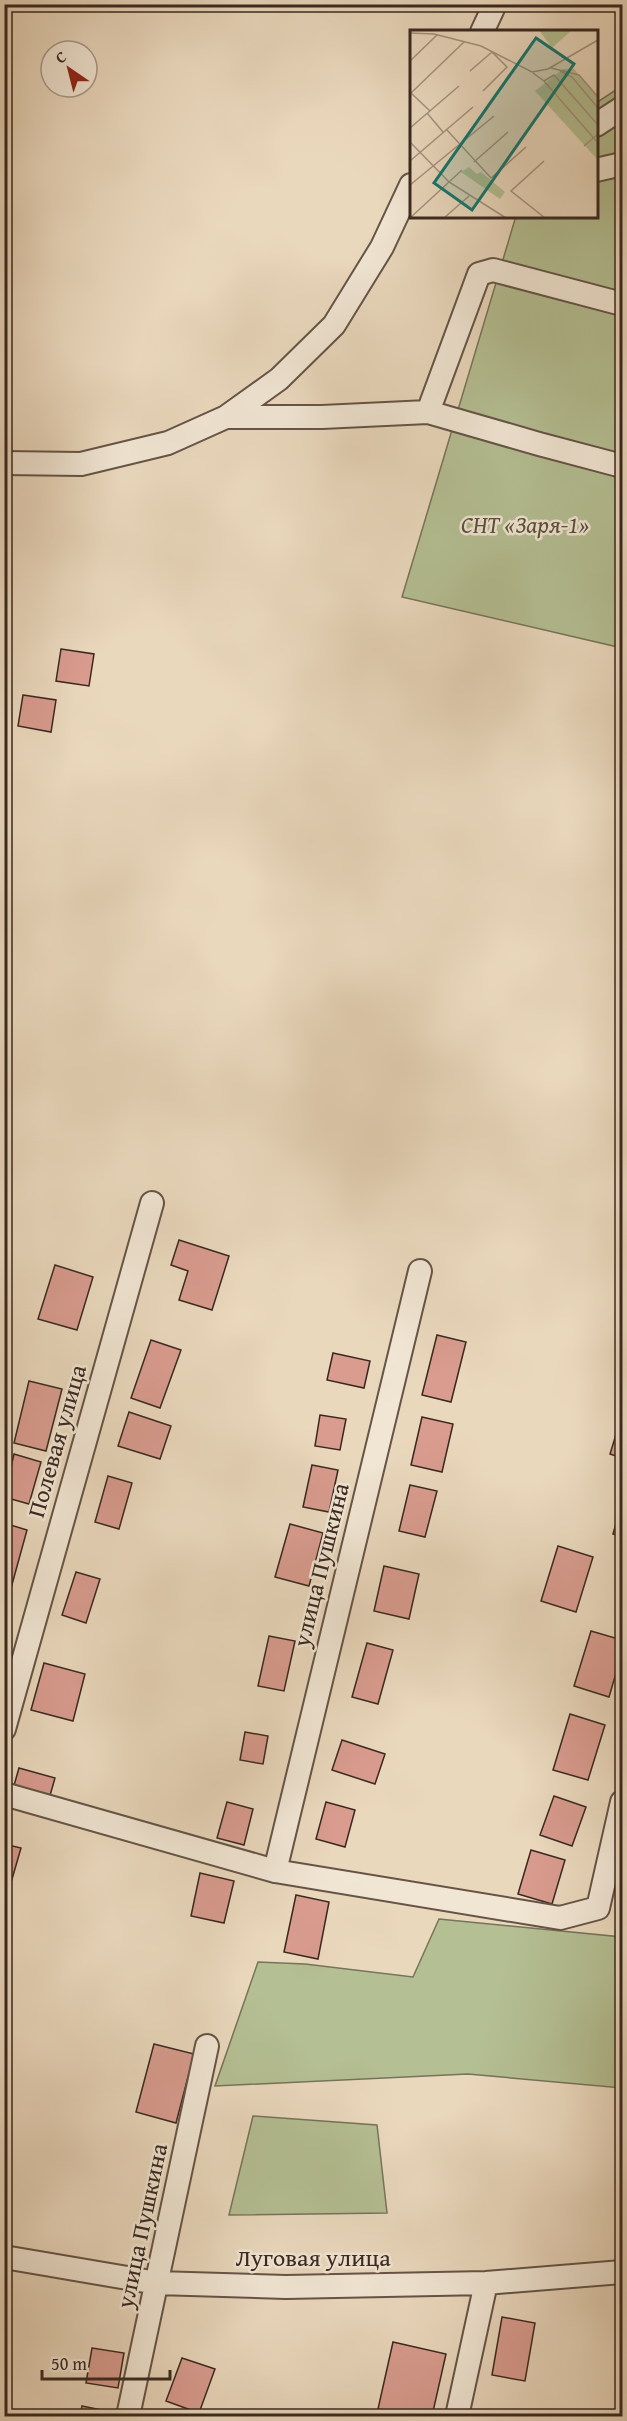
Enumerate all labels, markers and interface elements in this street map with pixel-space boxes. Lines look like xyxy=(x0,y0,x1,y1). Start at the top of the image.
inset map xyxy=(410,30,597,218)
north arrow xyxy=(39,39,99,99)
text: С xyxy=(50,44,71,69)
park label: СНТ «Заря-1» xyxy=(461,507,589,542)
street label: Полевая улица xyxy=(18,1360,95,1521)
street label: улица Пушкина xyxy=(283,1479,358,1652)
street label: улица Пушкина xyxy=(107,2139,176,2313)
street label: Луговая улица xyxy=(235,2240,391,2275)
scale bar xyxy=(42,2343,170,2381)
text: 50 m xyxy=(51,2350,87,2377)

